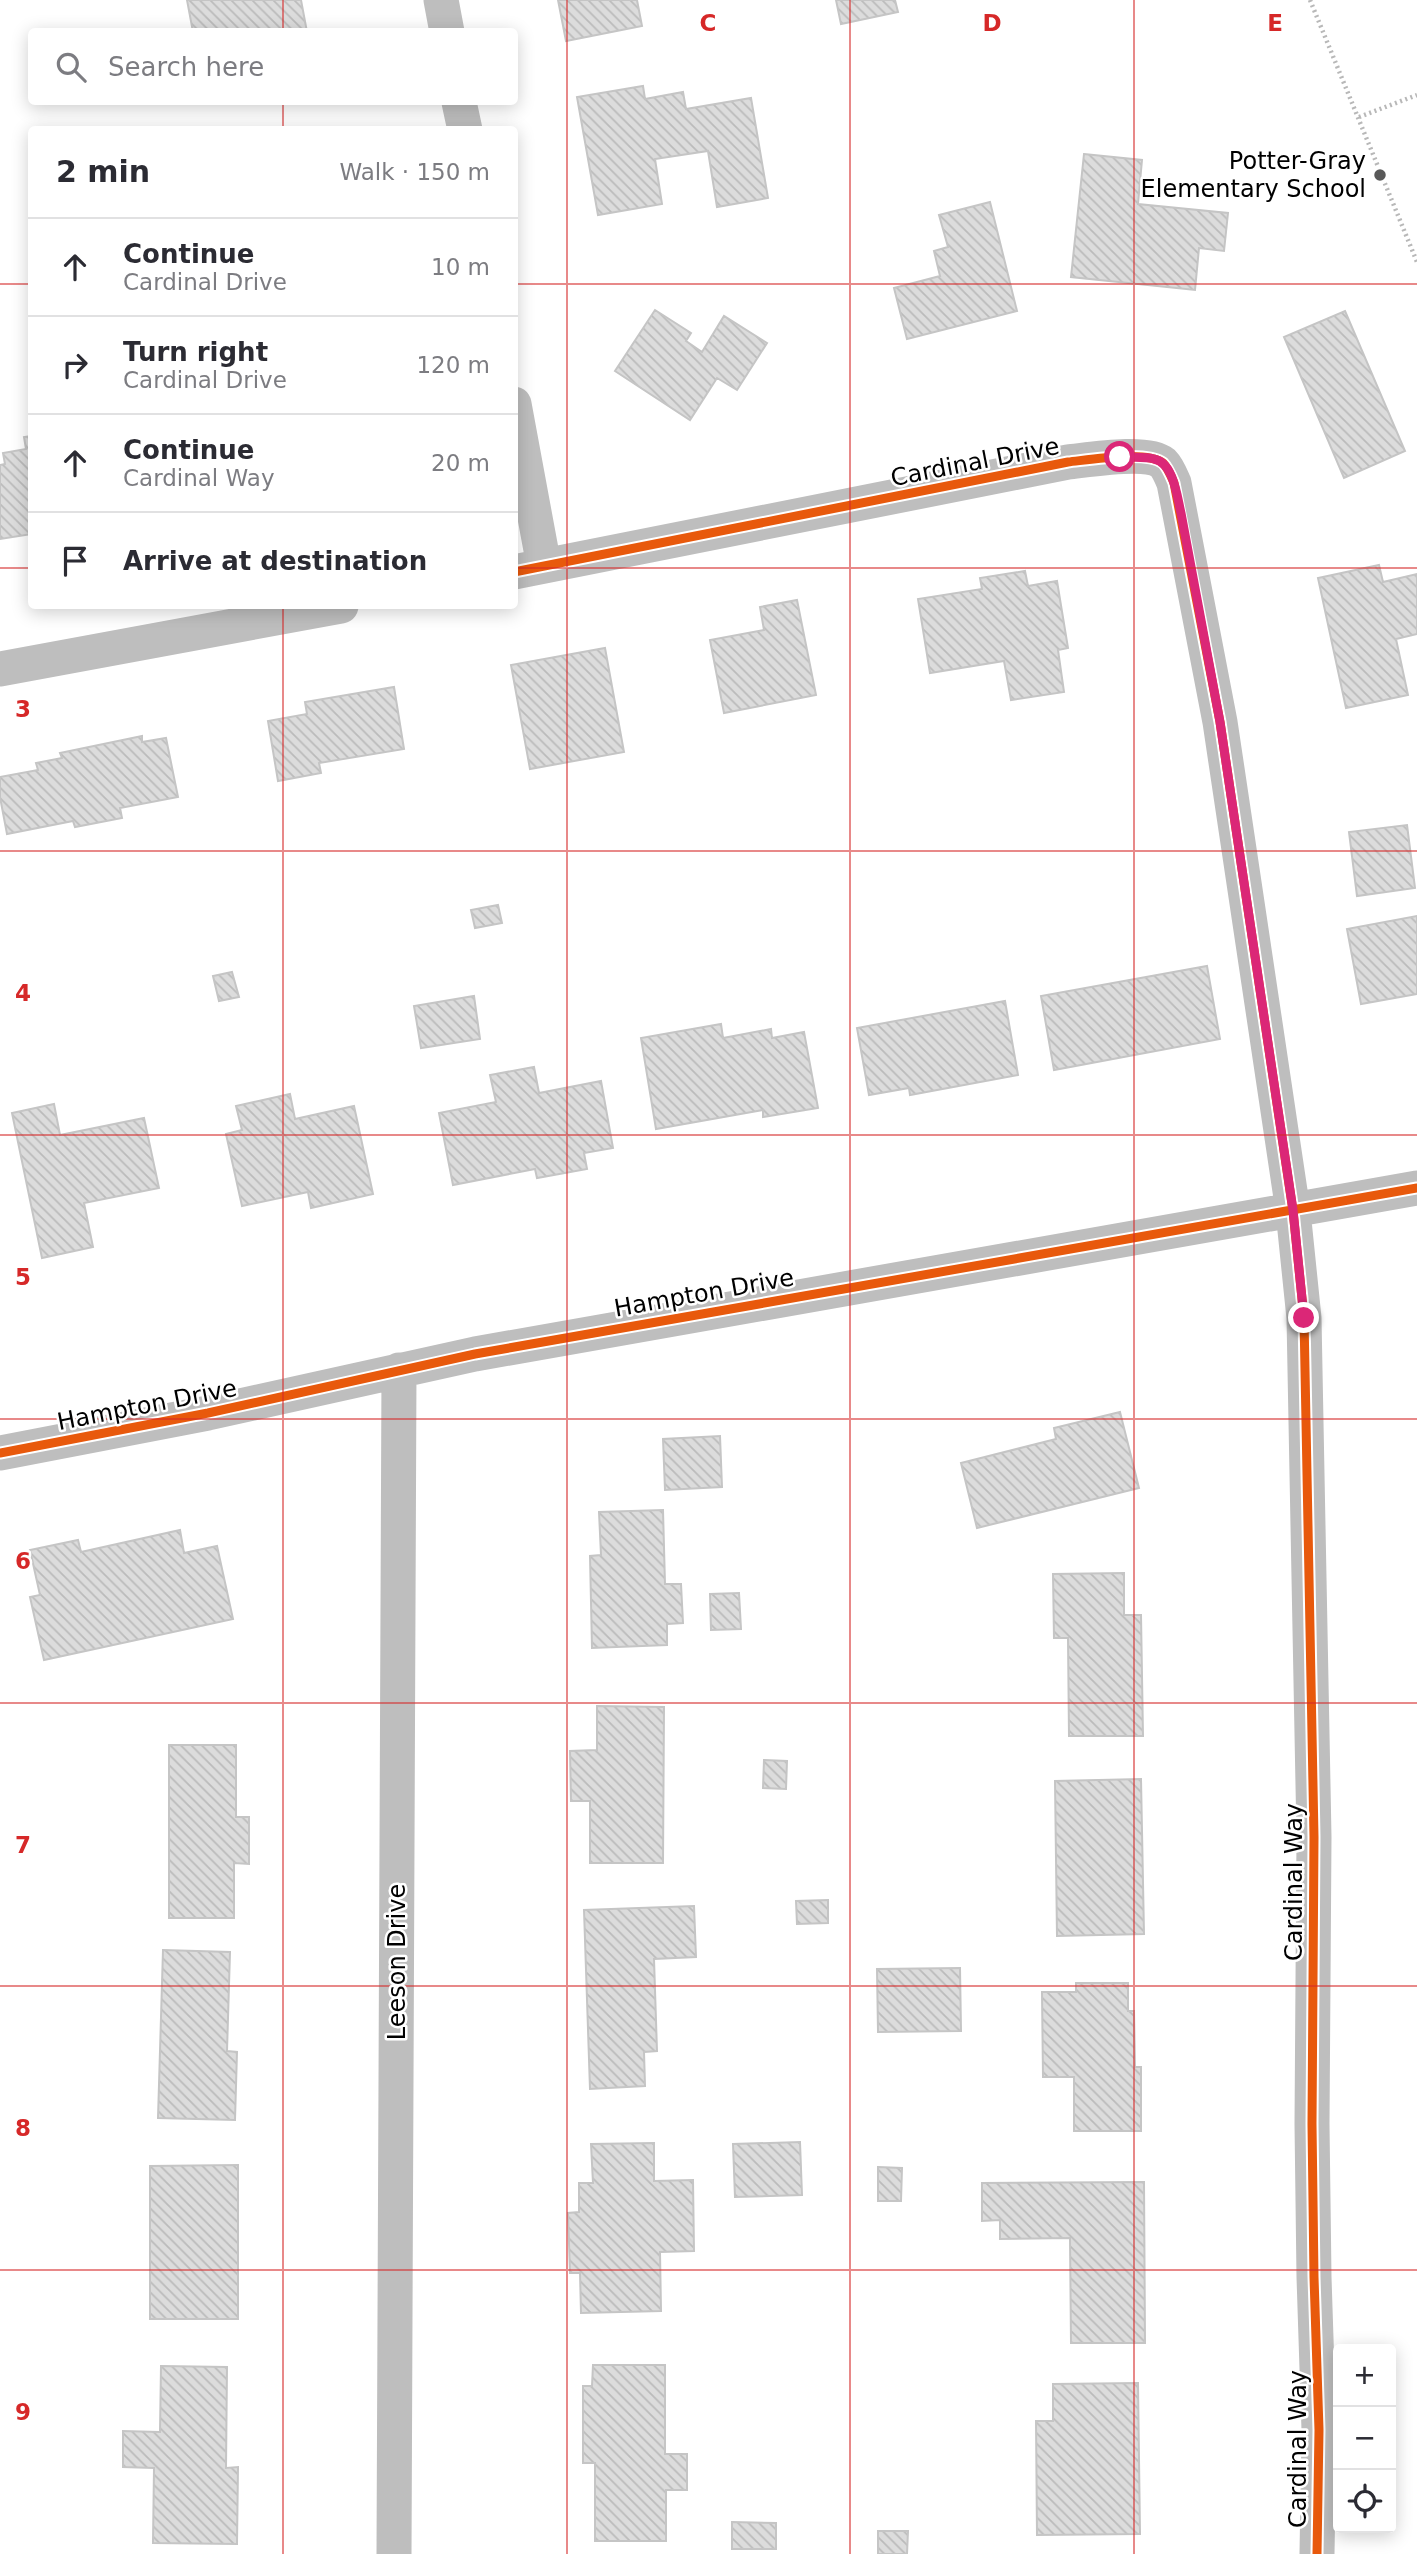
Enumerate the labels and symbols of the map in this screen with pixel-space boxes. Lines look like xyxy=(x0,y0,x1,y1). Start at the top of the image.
text: C xyxy=(700,10,716,36)
text: D xyxy=(982,10,1002,36)
text: E xyxy=(1267,10,1283,36)
place label: Potter-Gray Elementary School xyxy=(1141,147,1366,203)
marker: Potter-Gray Elementary School xyxy=(1372,167,1388,183)
street label: Cardinal Drive xyxy=(888,432,1062,492)
route start xyxy=(1104,441,1135,472)
text: 3 xyxy=(15,696,31,722)
text: 4 xyxy=(15,980,31,1006)
street label: Hampton Drive xyxy=(612,1263,796,1323)
text: 5 xyxy=(15,1264,31,1290)
route end xyxy=(1288,1302,1319,1333)
street label: Hampton Drive xyxy=(55,1374,239,1436)
text: 6 xyxy=(15,1548,31,1574)
street label: Cardinal Way xyxy=(1280,1803,1308,1961)
text: 7 xyxy=(15,1832,31,1858)
street label: Leeson Drive xyxy=(383,1884,411,2040)
text: 8 xyxy=(15,2115,31,2141)
street label: Cardinal Way xyxy=(1284,2370,1312,2528)
text: 9 xyxy=(15,2399,31,2425)

